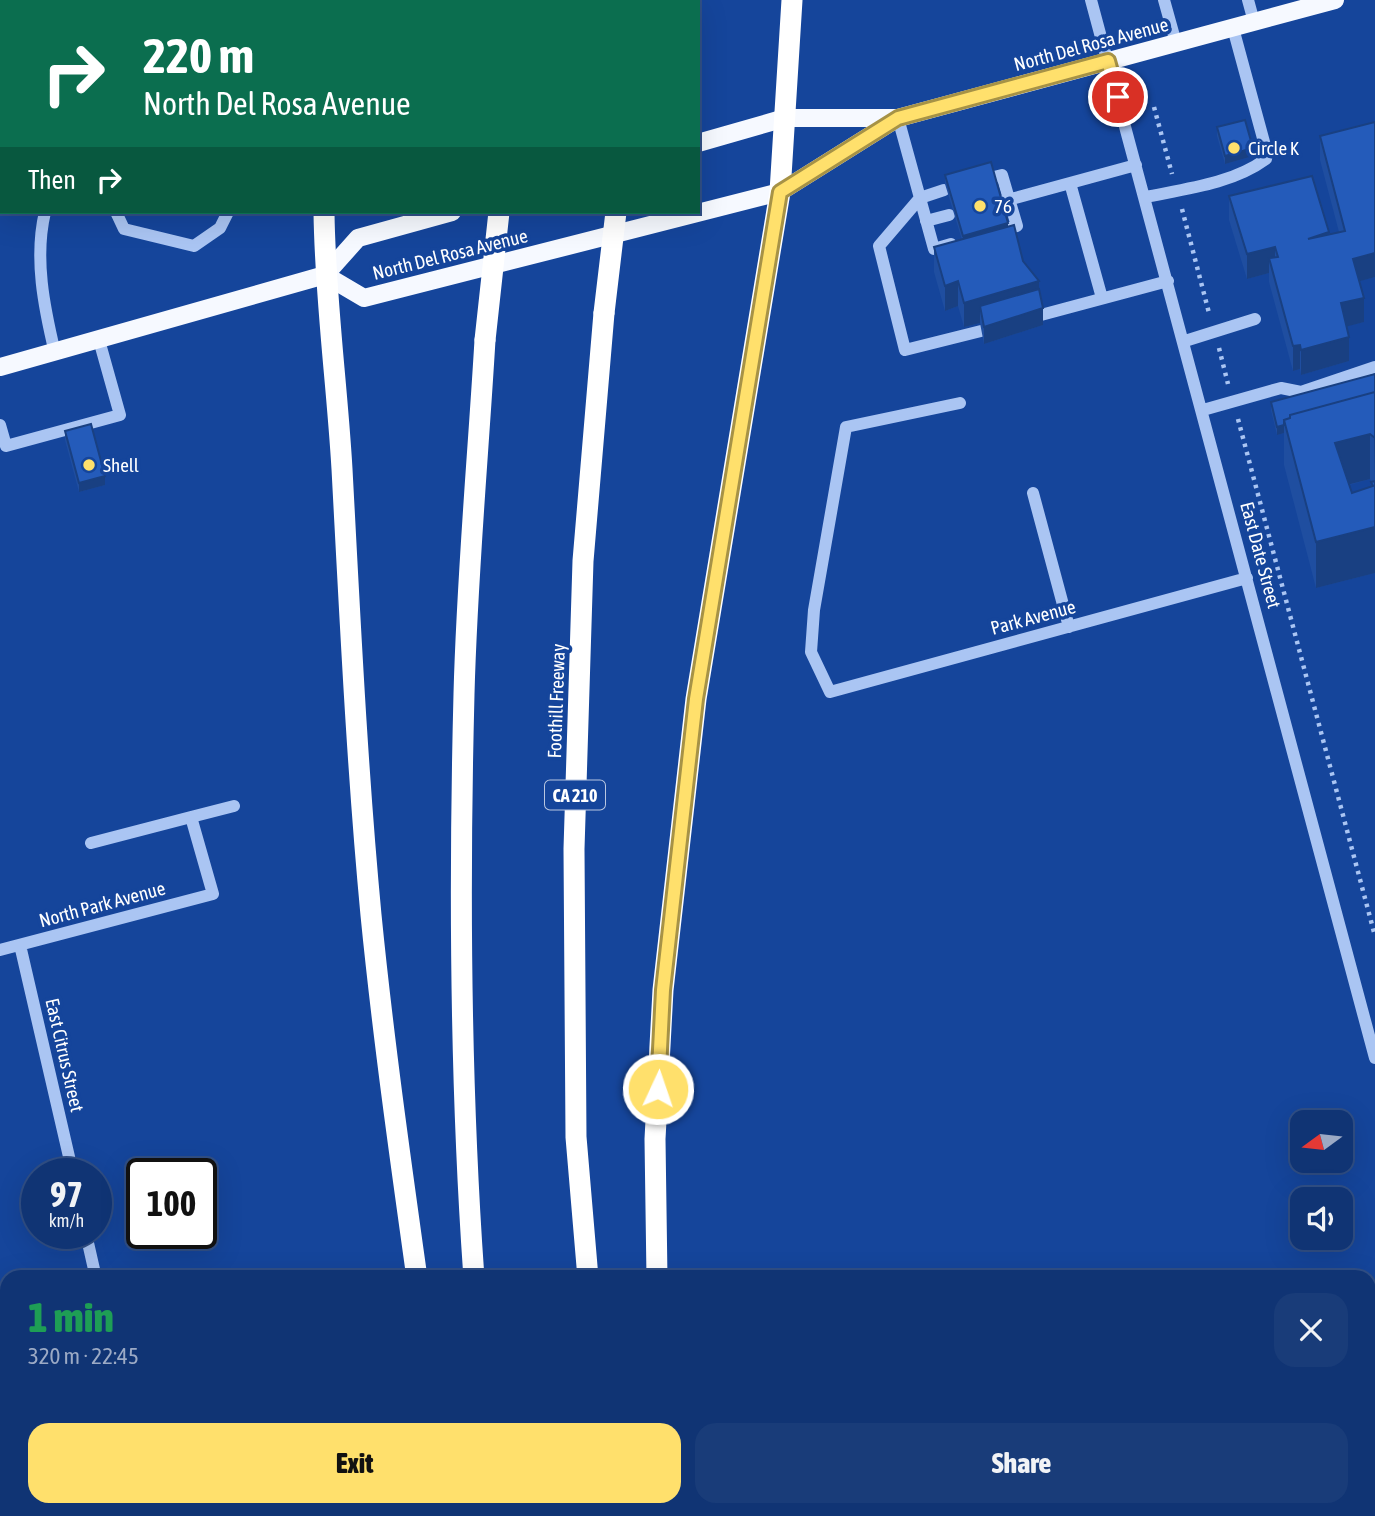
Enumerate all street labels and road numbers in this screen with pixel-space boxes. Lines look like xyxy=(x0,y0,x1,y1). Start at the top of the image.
street label: North Del Rosa Avenue xyxy=(1011,13,1171,75)
street label: North Del Rosa Avenue xyxy=(370,224,530,284)
street label: East Date Street xyxy=(1236,499,1286,611)
street label: Park Avenue xyxy=(988,595,1078,639)
street label: Foothill Freeway xyxy=(543,643,569,759)
road number: CA 210 xyxy=(545,780,605,810)
street label: North Park Avenue xyxy=(36,877,168,931)
street label: East Citrus Street xyxy=(41,996,89,1114)

